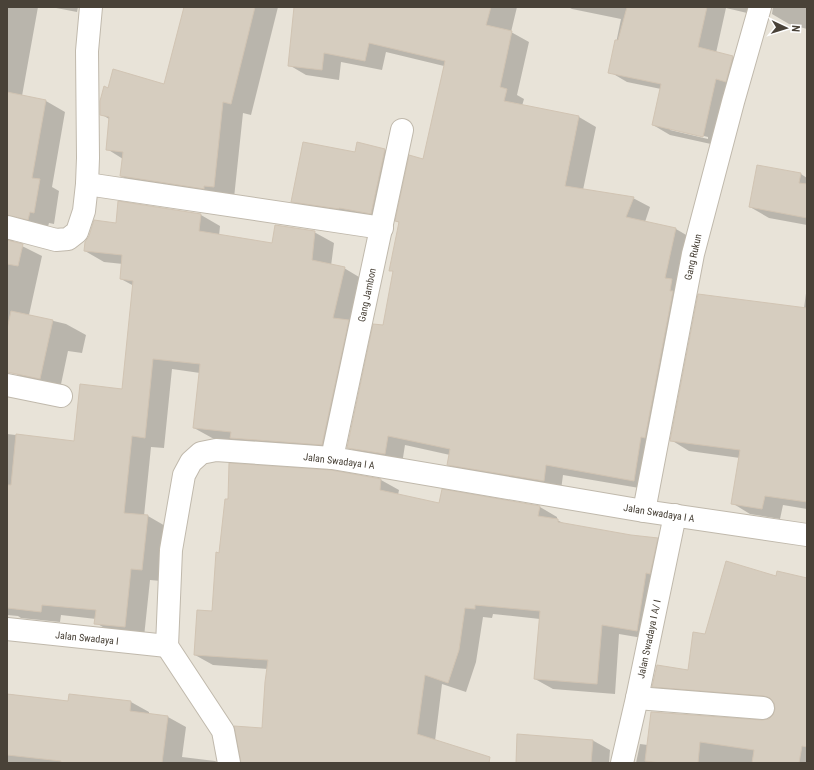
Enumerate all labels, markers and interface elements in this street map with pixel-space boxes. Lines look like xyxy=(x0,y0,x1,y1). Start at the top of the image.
north arrow xyxy=(766,8,806,48)
text: N xyxy=(789,25,802,33)
street label: Gang Rukun xyxy=(682,233,704,281)
street label: Gang Jambon xyxy=(356,267,378,323)
street label: Jalan Swadaya I A xyxy=(303,451,375,471)
street label: Jalan Swadaya I A xyxy=(623,502,696,524)
street label: Jalan Swadaya I A/ I xyxy=(635,599,663,679)
street label: Jalan Swadaya I xyxy=(55,629,119,647)

